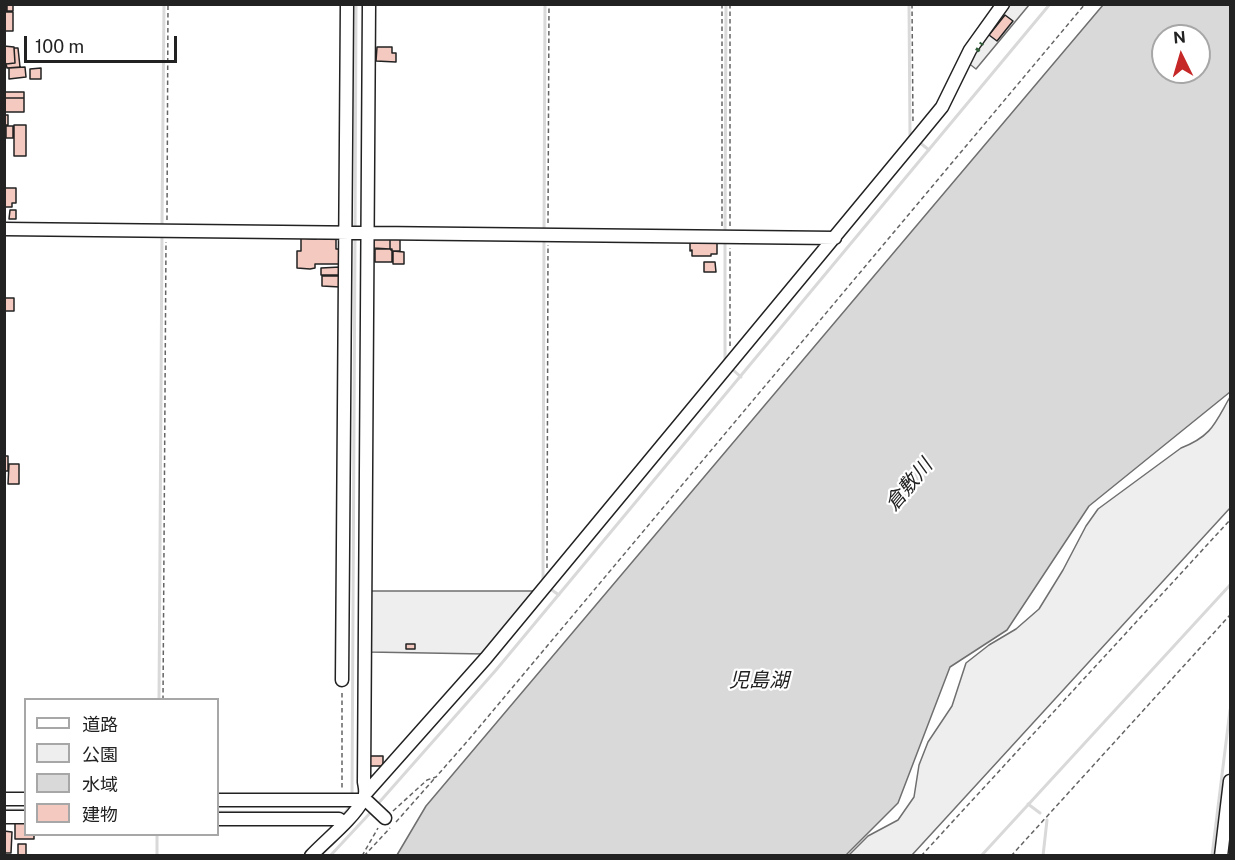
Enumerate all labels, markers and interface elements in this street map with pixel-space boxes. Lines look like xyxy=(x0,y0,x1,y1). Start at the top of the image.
scale bar xyxy=(27,24,180,62)
north arrow xyxy=(1151,24,1211,84)
text: N xyxy=(1172,28,1187,48)
text: 100 m xyxy=(35,36,84,57)
water label: 倉敷川 xyxy=(881,454,937,516)
water label: 児島湖 xyxy=(729,669,789,693)
legend xyxy=(24,698,219,836)
text: 道路 xyxy=(82,714,118,735)
text: 公園 xyxy=(82,744,118,765)
text: 水域 xyxy=(82,774,118,795)
text: 建物 xyxy=(82,804,118,825)

